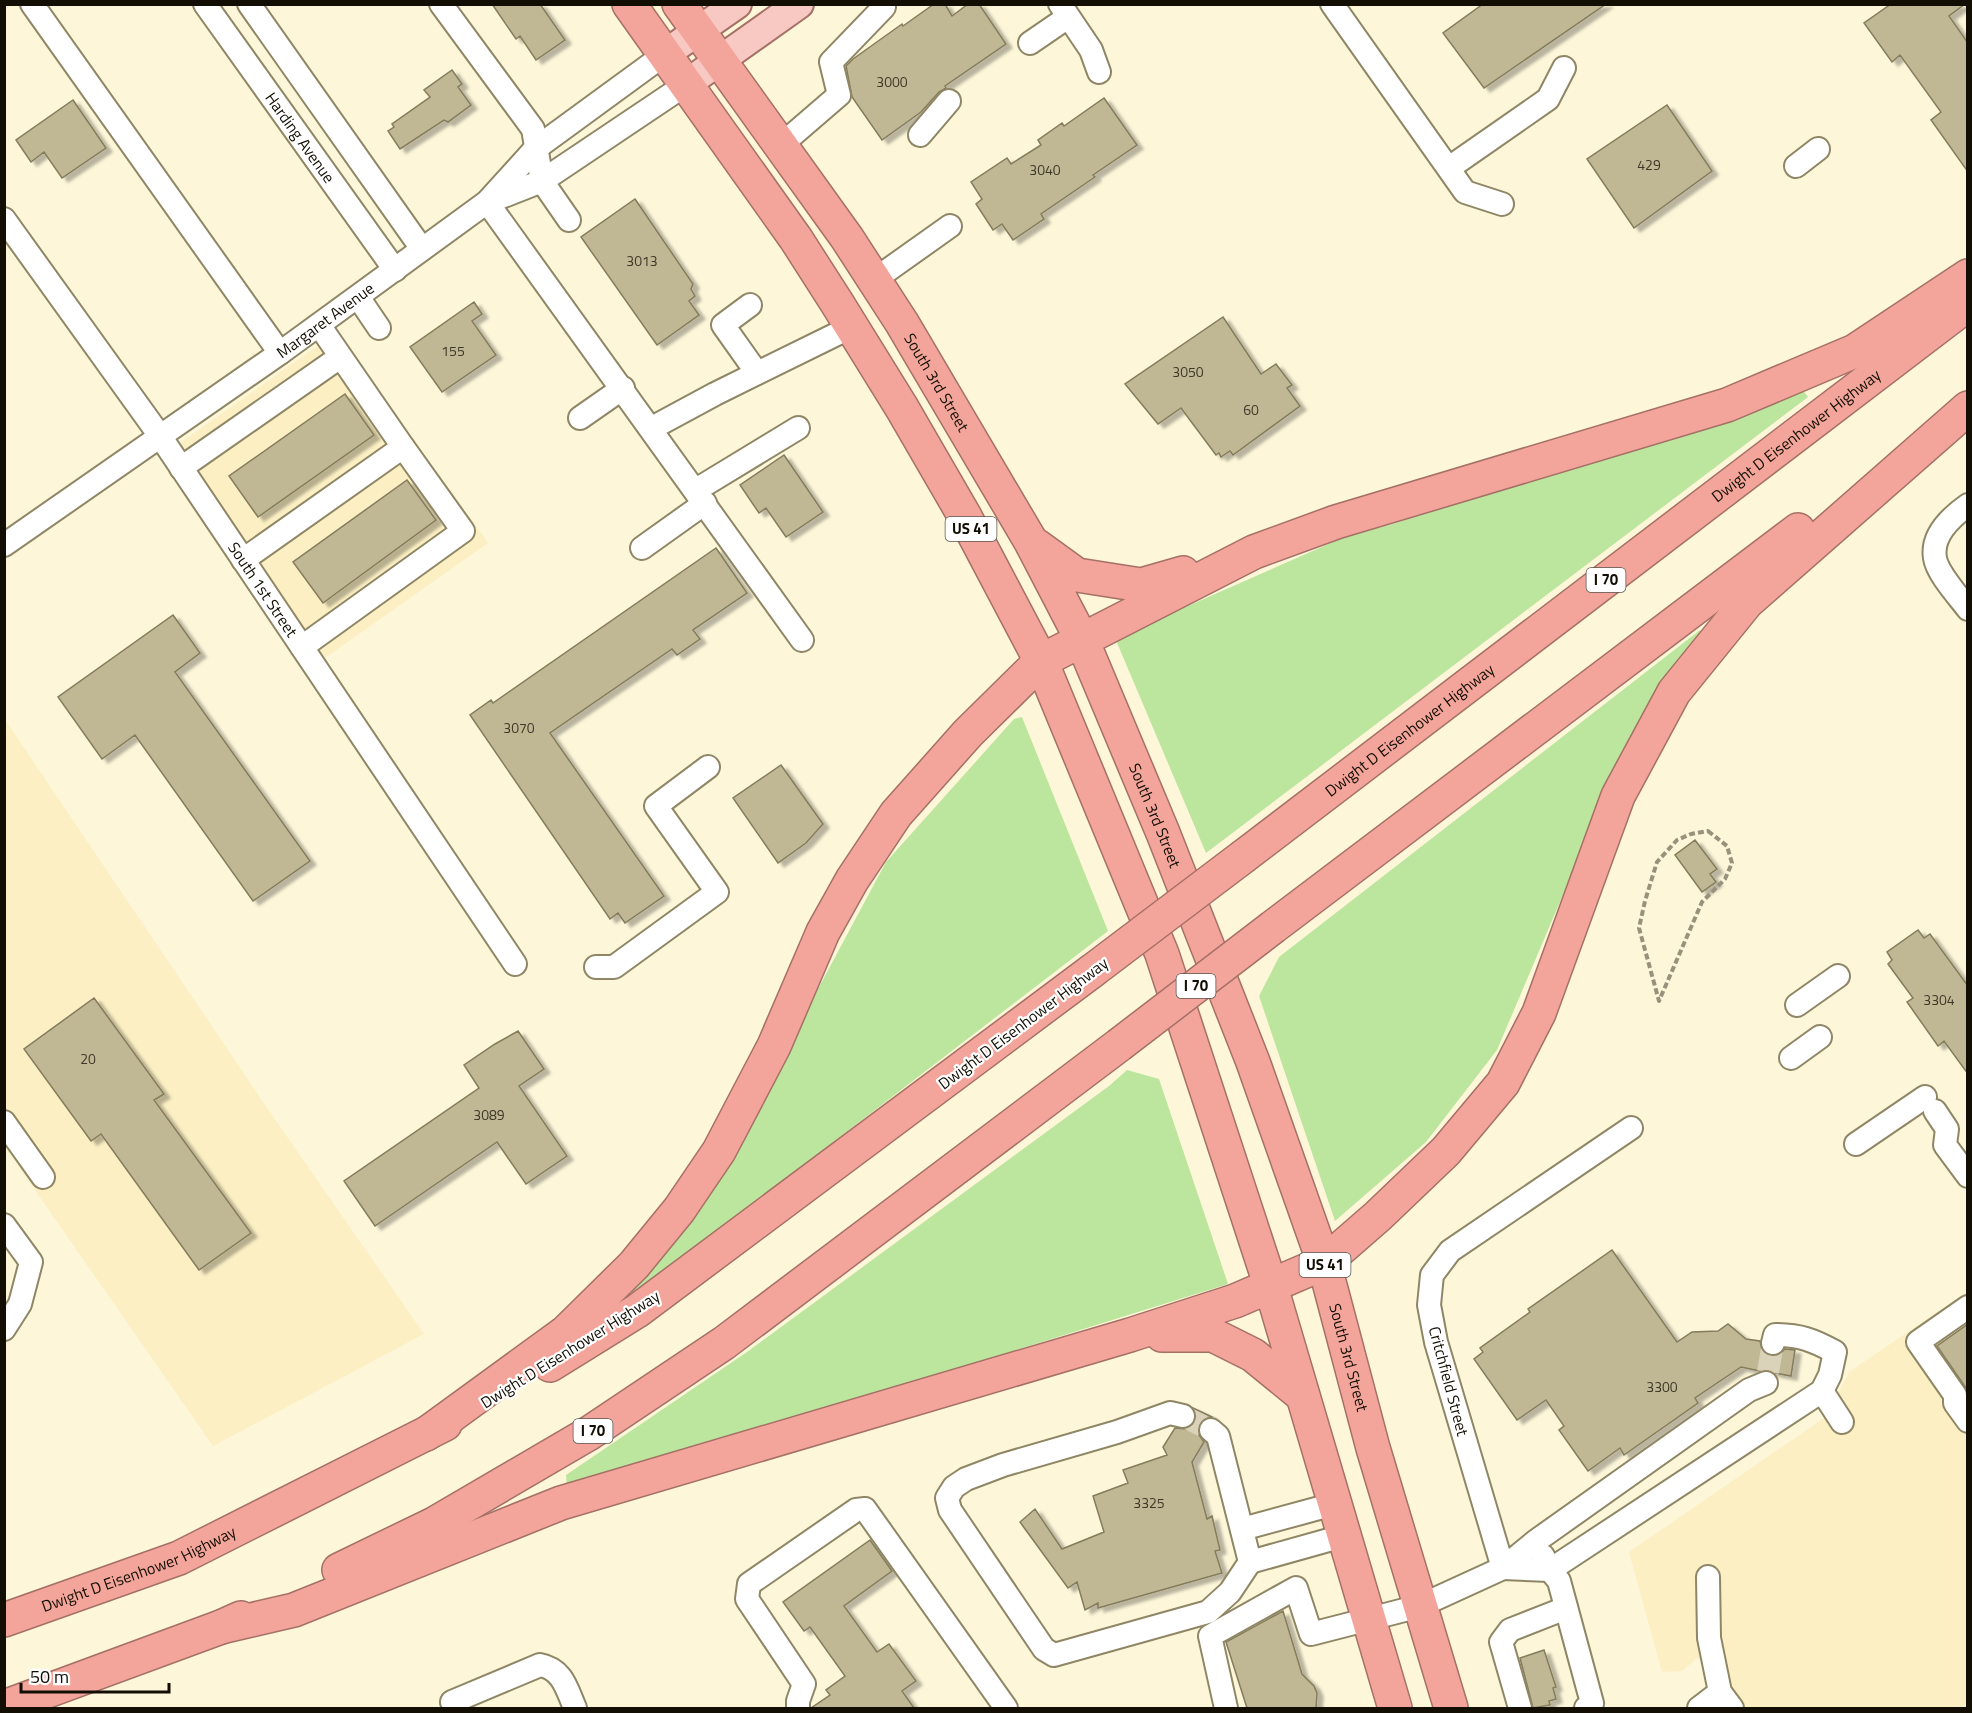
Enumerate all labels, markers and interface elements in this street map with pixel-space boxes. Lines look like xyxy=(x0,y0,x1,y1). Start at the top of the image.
house number: 3000 xyxy=(876,71,908,92)
street label: Harding Avenue xyxy=(260,87,341,188)
house number: 429 xyxy=(1637,154,1661,175)
house number: 3040 xyxy=(1029,159,1061,180)
house number: 3013 xyxy=(626,250,658,271)
street label: Margaret Avenue xyxy=(271,276,379,364)
street label: South 3rd Street xyxy=(898,328,976,436)
house number: 155 xyxy=(441,340,465,361)
house number: 3050 xyxy=(1172,361,1204,382)
street label: Dwight D Eisenhower Highway xyxy=(1706,363,1886,508)
house number: 60 xyxy=(1243,399,1259,420)
road number: US 41 xyxy=(946,517,996,541)
street label: South 1st Street xyxy=(222,537,304,642)
road number: I 70 xyxy=(1586,568,1626,592)
street label: Dwight D Eisenhower Highway xyxy=(1320,657,1499,802)
house number: 3070 xyxy=(503,717,535,738)
street label: South 3rd Street xyxy=(1123,759,1188,871)
street label: Dwight D Eisenhower Highway xyxy=(933,951,1113,1095)
road number: I 70 xyxy=(1176,974,1216,998)
house number: 3304 xyxy=(1923,989,1955,1010)
house number: 20 xyxy=(80,1048,96,1069)
house number: 3089 xyxy=(473,1104,505,1125)
road number: US 41 xyxy=(1300,1253,1350,1277)
street label: Dwight D Eisenhower Highway xyxy=(476,1284,664,1414)
street label: South 3rd Street xyxy=(1323,1301,1375,1414)
street label: Critchfield Street xyxy=(1423,1323,1475,1439)
house number: 3300 xyxy=(1646,1376,1678,1397)
road number: I 70 xyxy=(574,1419,612,1443)
house number: 3325 xyxy=(1133,1492,1165,1513)
street label: Dwight D Eisenhower Highway xyxy=(38,1519,240,1618)
scale bar xyxy=(21,1656,170,1694)
text: 50 m xyxy=(30,1663,69,1690)

